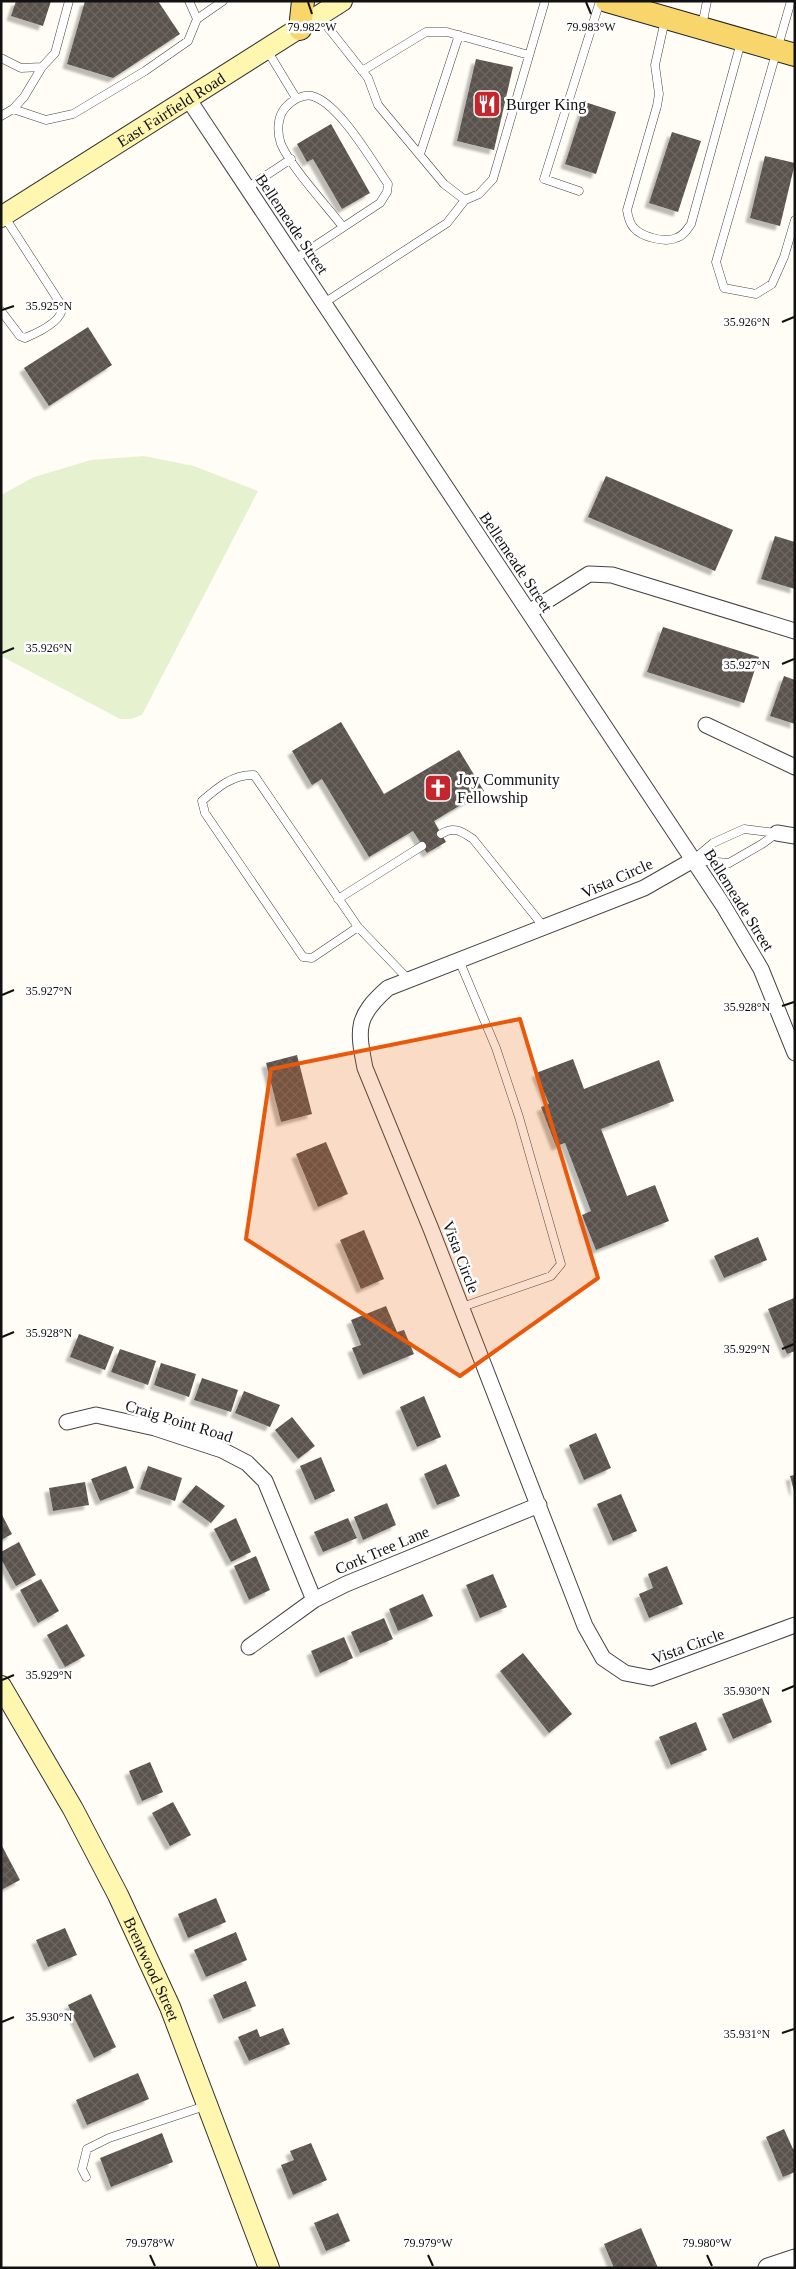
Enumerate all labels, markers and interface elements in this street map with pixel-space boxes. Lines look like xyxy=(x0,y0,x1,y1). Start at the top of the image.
text: 79.982°W xyxy=(287,20,337,34)
text: 79.983°W xyxy=(566,20,616,34)
street label: East Fairfield Road xyxy=(114,69,228,150)
restaurant icon: Burger King xyxy=(472,89,502,119)
place label: Burger King xyxy=(506,96,586,114)
street label: Bellemeade Street xyxy=(252,171,332,278)
text: 35.925°N xyxy=(26,299,73,313)
text: 35.926°N xyxy=(724,315,771,329)
street label: Bellemeade Street xyxy=(476,509,556,616)
text: 35.926°N xyxy=(26,641,73,655)
text: 35.927°N xyxy=(724,658,771,672)
place label: Joy Community Fellowship xyxy=(457,771,560,807)
church icon: Joy Community Fellowship xyxy=(423,773,453,803)
street label: Bellemeade Street xyxy=(701,846,777,955)
street label: Vista Circle xyxy=(579,855,655,901)
text: 35.927°N xyxy=(26,984,73,998)
text: 35.928°N xyxy=(724,1000,771,1014)
street label: Vista Circle xyxy=(439,1219,483,1295)
text: 35.928°N xyxy=(26,1326,73,1340)
text: 35.929°N xyxy=(724,1342,771,1356)
street label: Craig Point Road xyxy=(123,1397,235,1446)
street label: Cork Tree Lane xyxy=(332,1523,432,1577)
street label: Vista Circle xyxy=(649,1625,727,1667)
text: 35.929°N xyxy=(26,1668,73,1682)
text: 35.930°N xyxy=(724,1684,771,1698)
street label: Brentwood Street xyxy=(121,1914,183,2024)
text: 35.930°N xyxy=(26,2010,73,2024)
text: 35.931°N xyxy=(724,2027,771,2041)
text: 79.978°W xyxy=(125,2236,175,2250)
text: 79.979°W xyxy=(403,2236,453,2250)
text: 79.980°W xyxy=(682,2236,732,2250)

